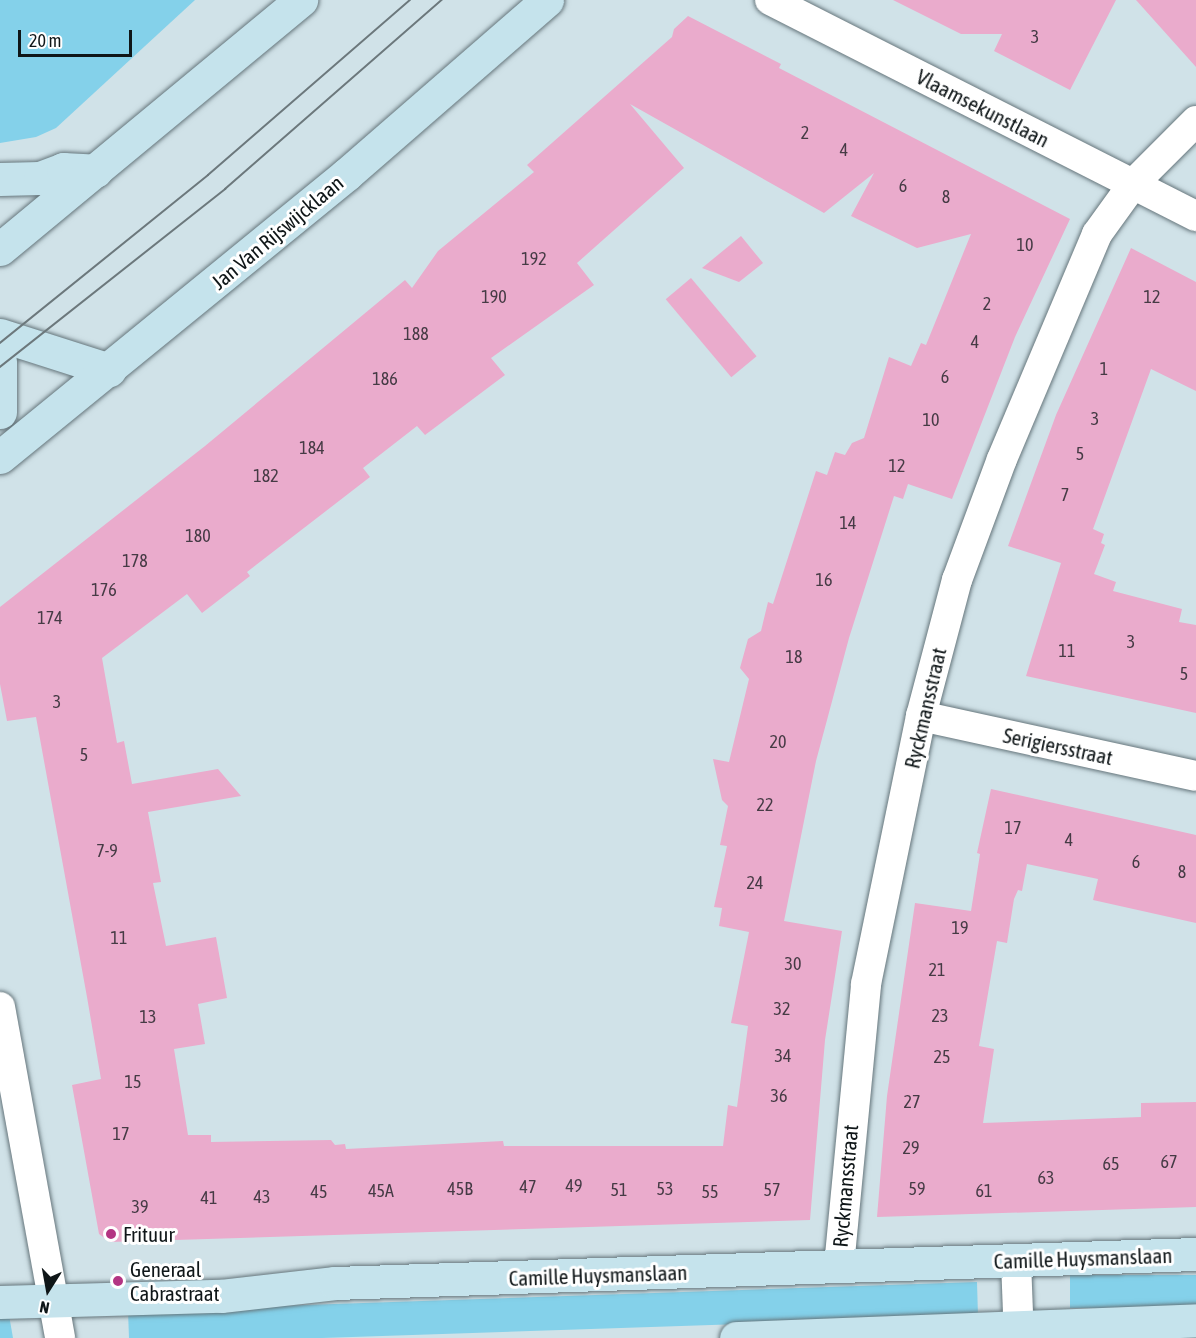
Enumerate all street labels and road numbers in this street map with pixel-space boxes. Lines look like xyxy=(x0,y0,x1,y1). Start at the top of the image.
street label: Vlaamsekunstlaan xyxy=(912,64,1054,152)
street label: Jan Van Rijswijcklaan xyxy=(206,170,348,294)
street label: Ryckmansstraat xyxy=(899,645,951,771)
street label: Serigiersstraat xyxy=(1001,722,1115,770)
street label: Ryckmansstraat xyxy=(827,1124,863,1248)
street label: Camille Huysmanslaan xyxy=(993,1242,1173,1274)
street label: Camille Huysmanslaan xyxy=(508,1259,688,1291)

